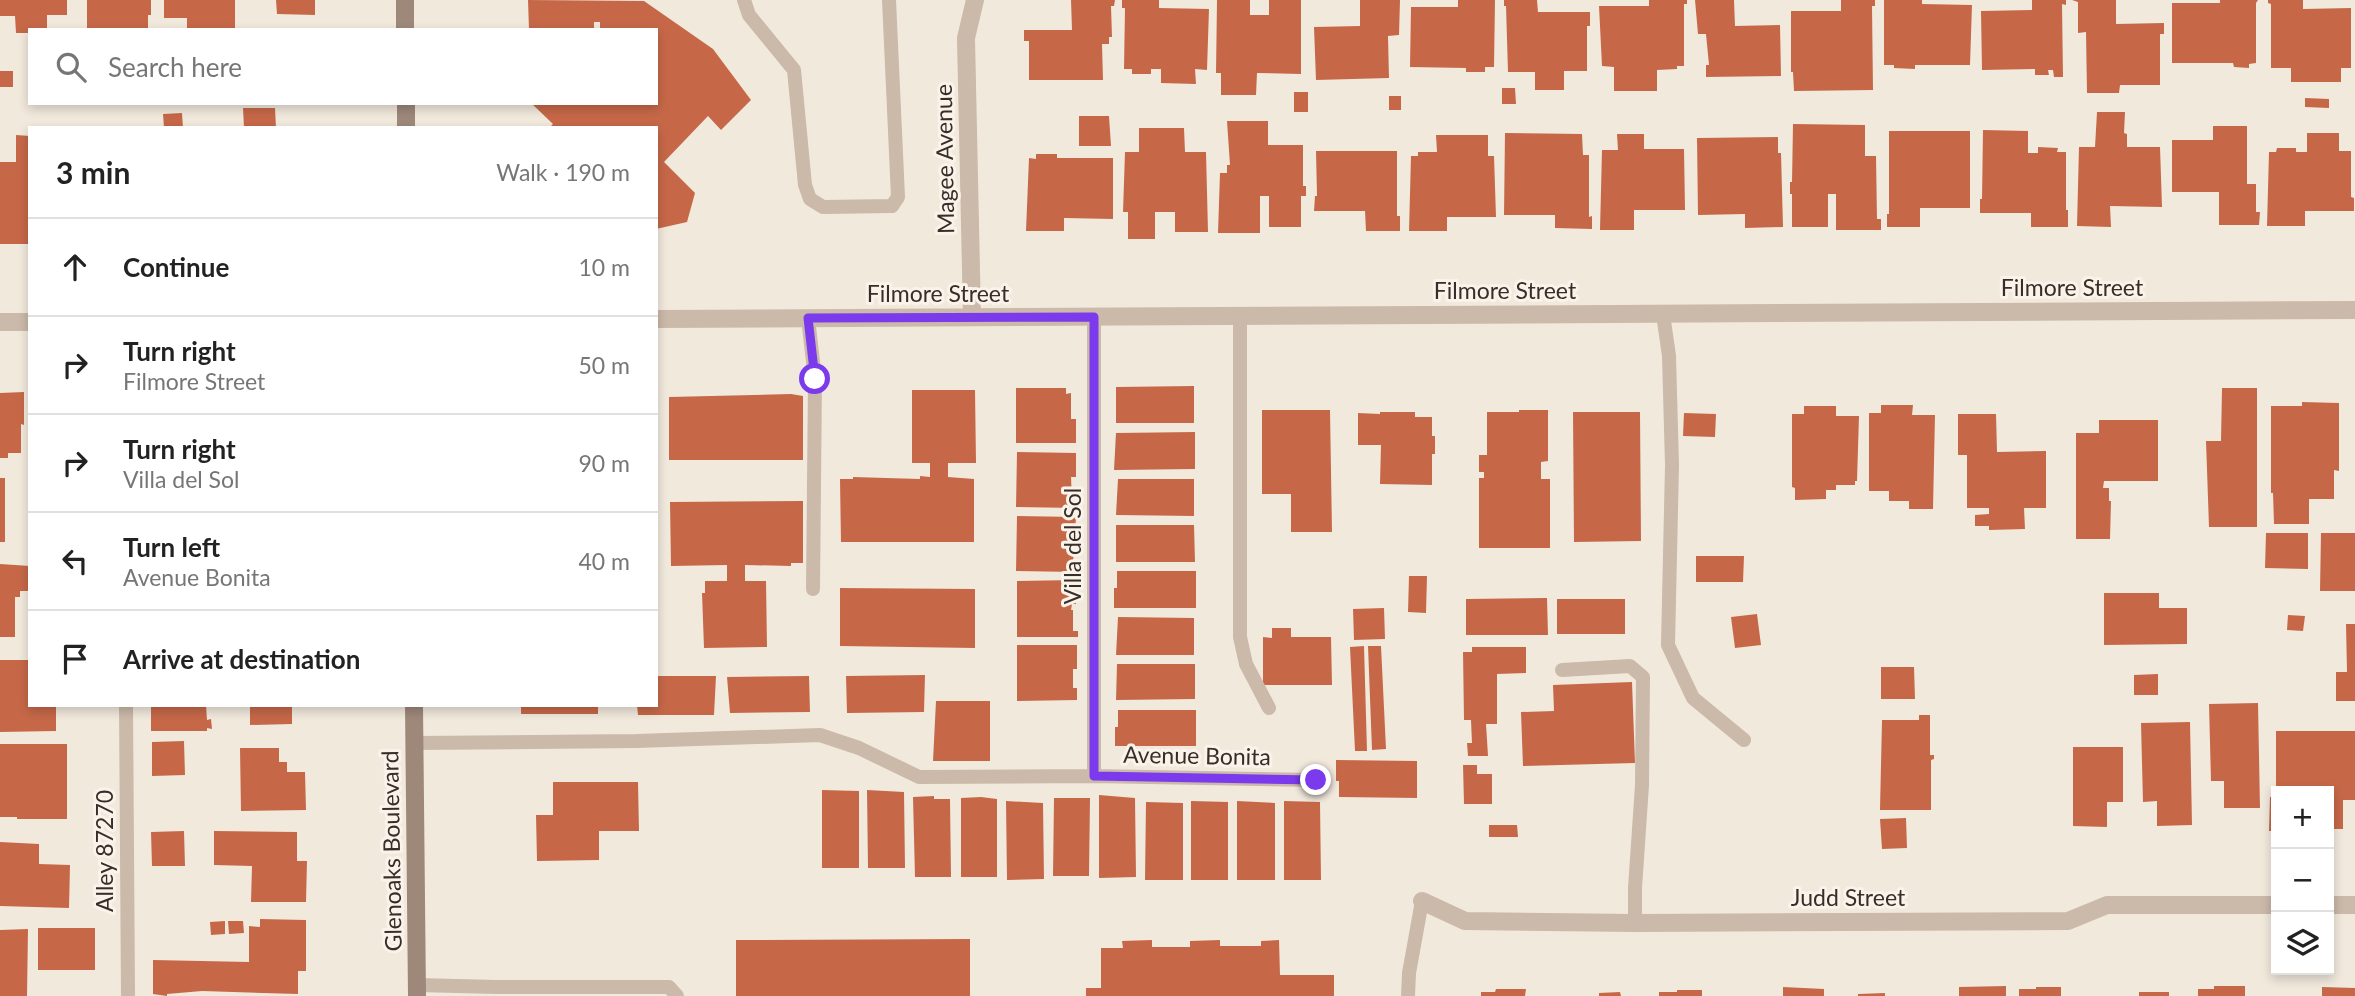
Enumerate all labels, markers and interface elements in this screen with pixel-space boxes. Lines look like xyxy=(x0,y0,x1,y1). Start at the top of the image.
search box xyxy=(28,28,658,105)
icon: search xyxy=(52,48,90,86)
text: Search here xyxy=(108,51,242,83)
street label: Magee Avenue xyxy=(929,84,959,234)
text: 3 min xyxy=(56,154,130,190)
text: Walk · 190 m xyxy=(496,158,630,186)
icon: ahead xyxy=(56,248,94,286)
text: Continue xyxy=(123,251,229,283)
text: 10 m xyxy=(579,253,630,281)
street label: Filmore Street xyxy=(2001,273,2144,301)
street label: Filmore Street xyxy=(1434,276,1577,304)
street label: Filmore Street xyxy=(867,279,1010,307)
text: Turn right xyxy=(123,335,236,367)
icon: right xyxy=(56,346,94,384)
text: 50 m xyxy=(579,351,630,379)
route start xyxy=(799,363,830,394)
text: Filmore Street xyxy=(123,367,265,395)
text: Turn right xyxy=(123,433,236,465)
icon: right xyxy=(56,444,94,482)
text: 90 m xyxy=(579,449,630,477)
text: Villa del Sol xyxy=(123,465,239,493)
street label: Villa del Sol xyxy=(1058,488,1086,604)
text: Turn left xyxy=(123,531,220,563)
icon: left xyxy=(56,542,94,580)
text: 40 m xyxy=(579,547,630,575)
text: Avenue Bonita xyxy=(123,563,271,591)
icon: arrive xyxy=(56,640,94,678)
text: Arrive at destination xyxy=(123,643,360,675)
street label: Avenue Bonita xyxy=(1123,740,1271,770)
street label: Glenoaks Boulevard xyxy=(375,750,407,952)
route end xyxy=(1300,764,1331,795)
map controls xyxy=(2271,786,2334,975)
button: + xyxy=(2271,786,2334,849)
street label: Alley 87270 xyxy=(90,790,118,912)
button: − xyxy=(2271,849,2334,912)
street label: Judd Street xyxy=(1791,883,1906,911)
button: layers xyxy=(2271,912,2334,975)

